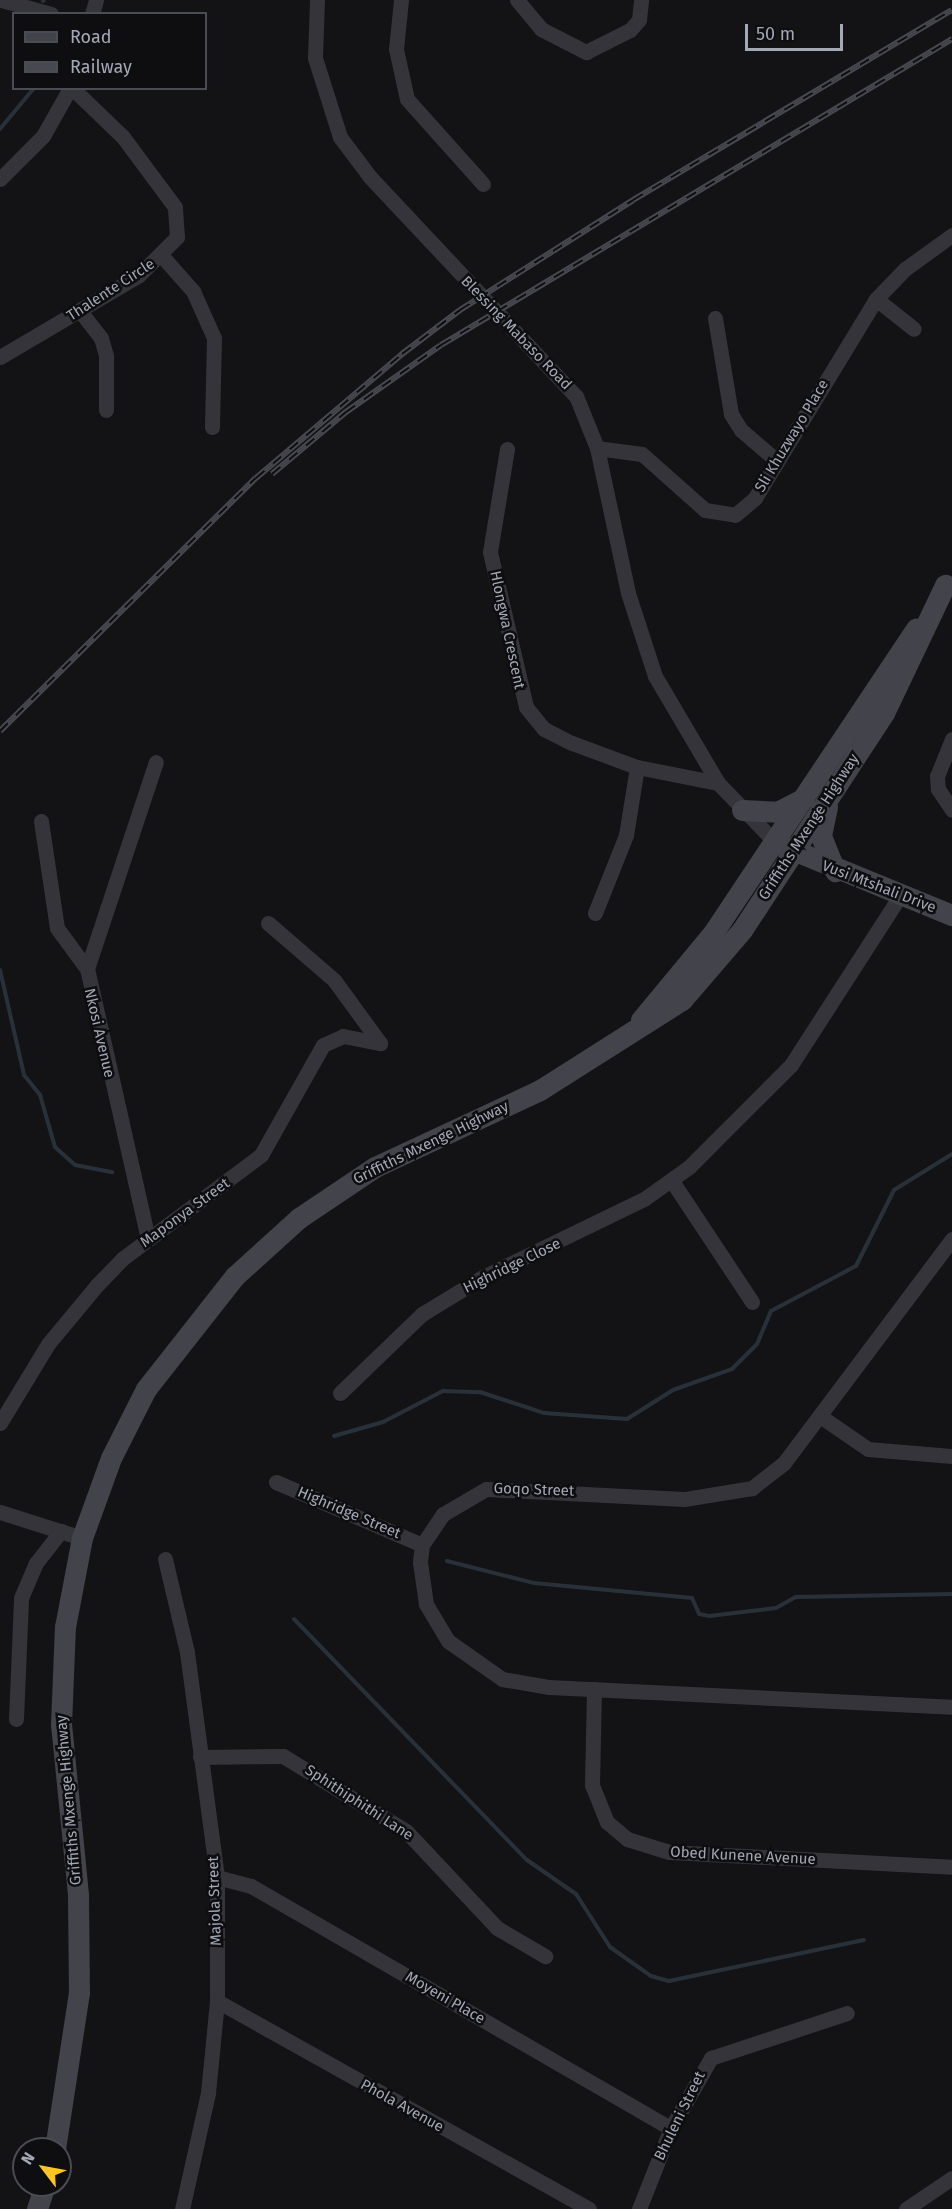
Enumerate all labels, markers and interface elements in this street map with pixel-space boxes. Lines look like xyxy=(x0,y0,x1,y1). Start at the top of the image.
legend xyxy=(12,12,207,90)
scale bar xyxy=(748,12,846,50)
text: 50 m xyxy=(756,23,795,45)
text: Road xyxy=(70,26,112,48)
text: Railway xyxy=(70,56,132,78)
street label: Thalente Circle xyxy=(64,255,158,325)
street label: Blessing Mabaso Road xyxy=(457,272,575,394)
street label: Sli Khuzwayo Place xyxy=(751,376,833,496)
street label: Hlongwa Crescent xyxy=(486,569,528,691)
street label: Griffiths Mxenge Highway xyxy=(755,751,863,903)
street label: Vusi Mtshali Drive xyxy=(819,857,939,917)
street label: Nkosi Avenue xyxy=(80,986,118,1080)
street label: Griffiths Mxenge Highway xyxy=(350,1097,512,1189)
street label: Maponya Street xyxy=(137,1175,233,1251)
street label: Highridge Close xyxy=(460,1235,564,1297)
street label: Goqo Street xyxy=(493,1480,575,1500)
street label: Highridge Street xyxy=(295,1483,403,1543)
street label: Griffiths Mxenge Highway xyxy=(53,1714,85,1886)
street label: Sphithiphithi Lane xyxy=(302,1761,416,1845)
street label: Obed Kunene Avenue xyxy=(670,1843,816,1869)
street label: Majola Street xyxy=(204,1856,226,1946)
street label: Moyeni Place xyxy=(402,1968,488,2028)
street label: Bhuleni Street xyxy=(651,2069,709,2163)
street label: Phola Avenue xyxy=(357,2076,447,2136)
north arrow xyxy=(12,2137,72,2197)
text: N xyxy=(17,2149,39,2168)

